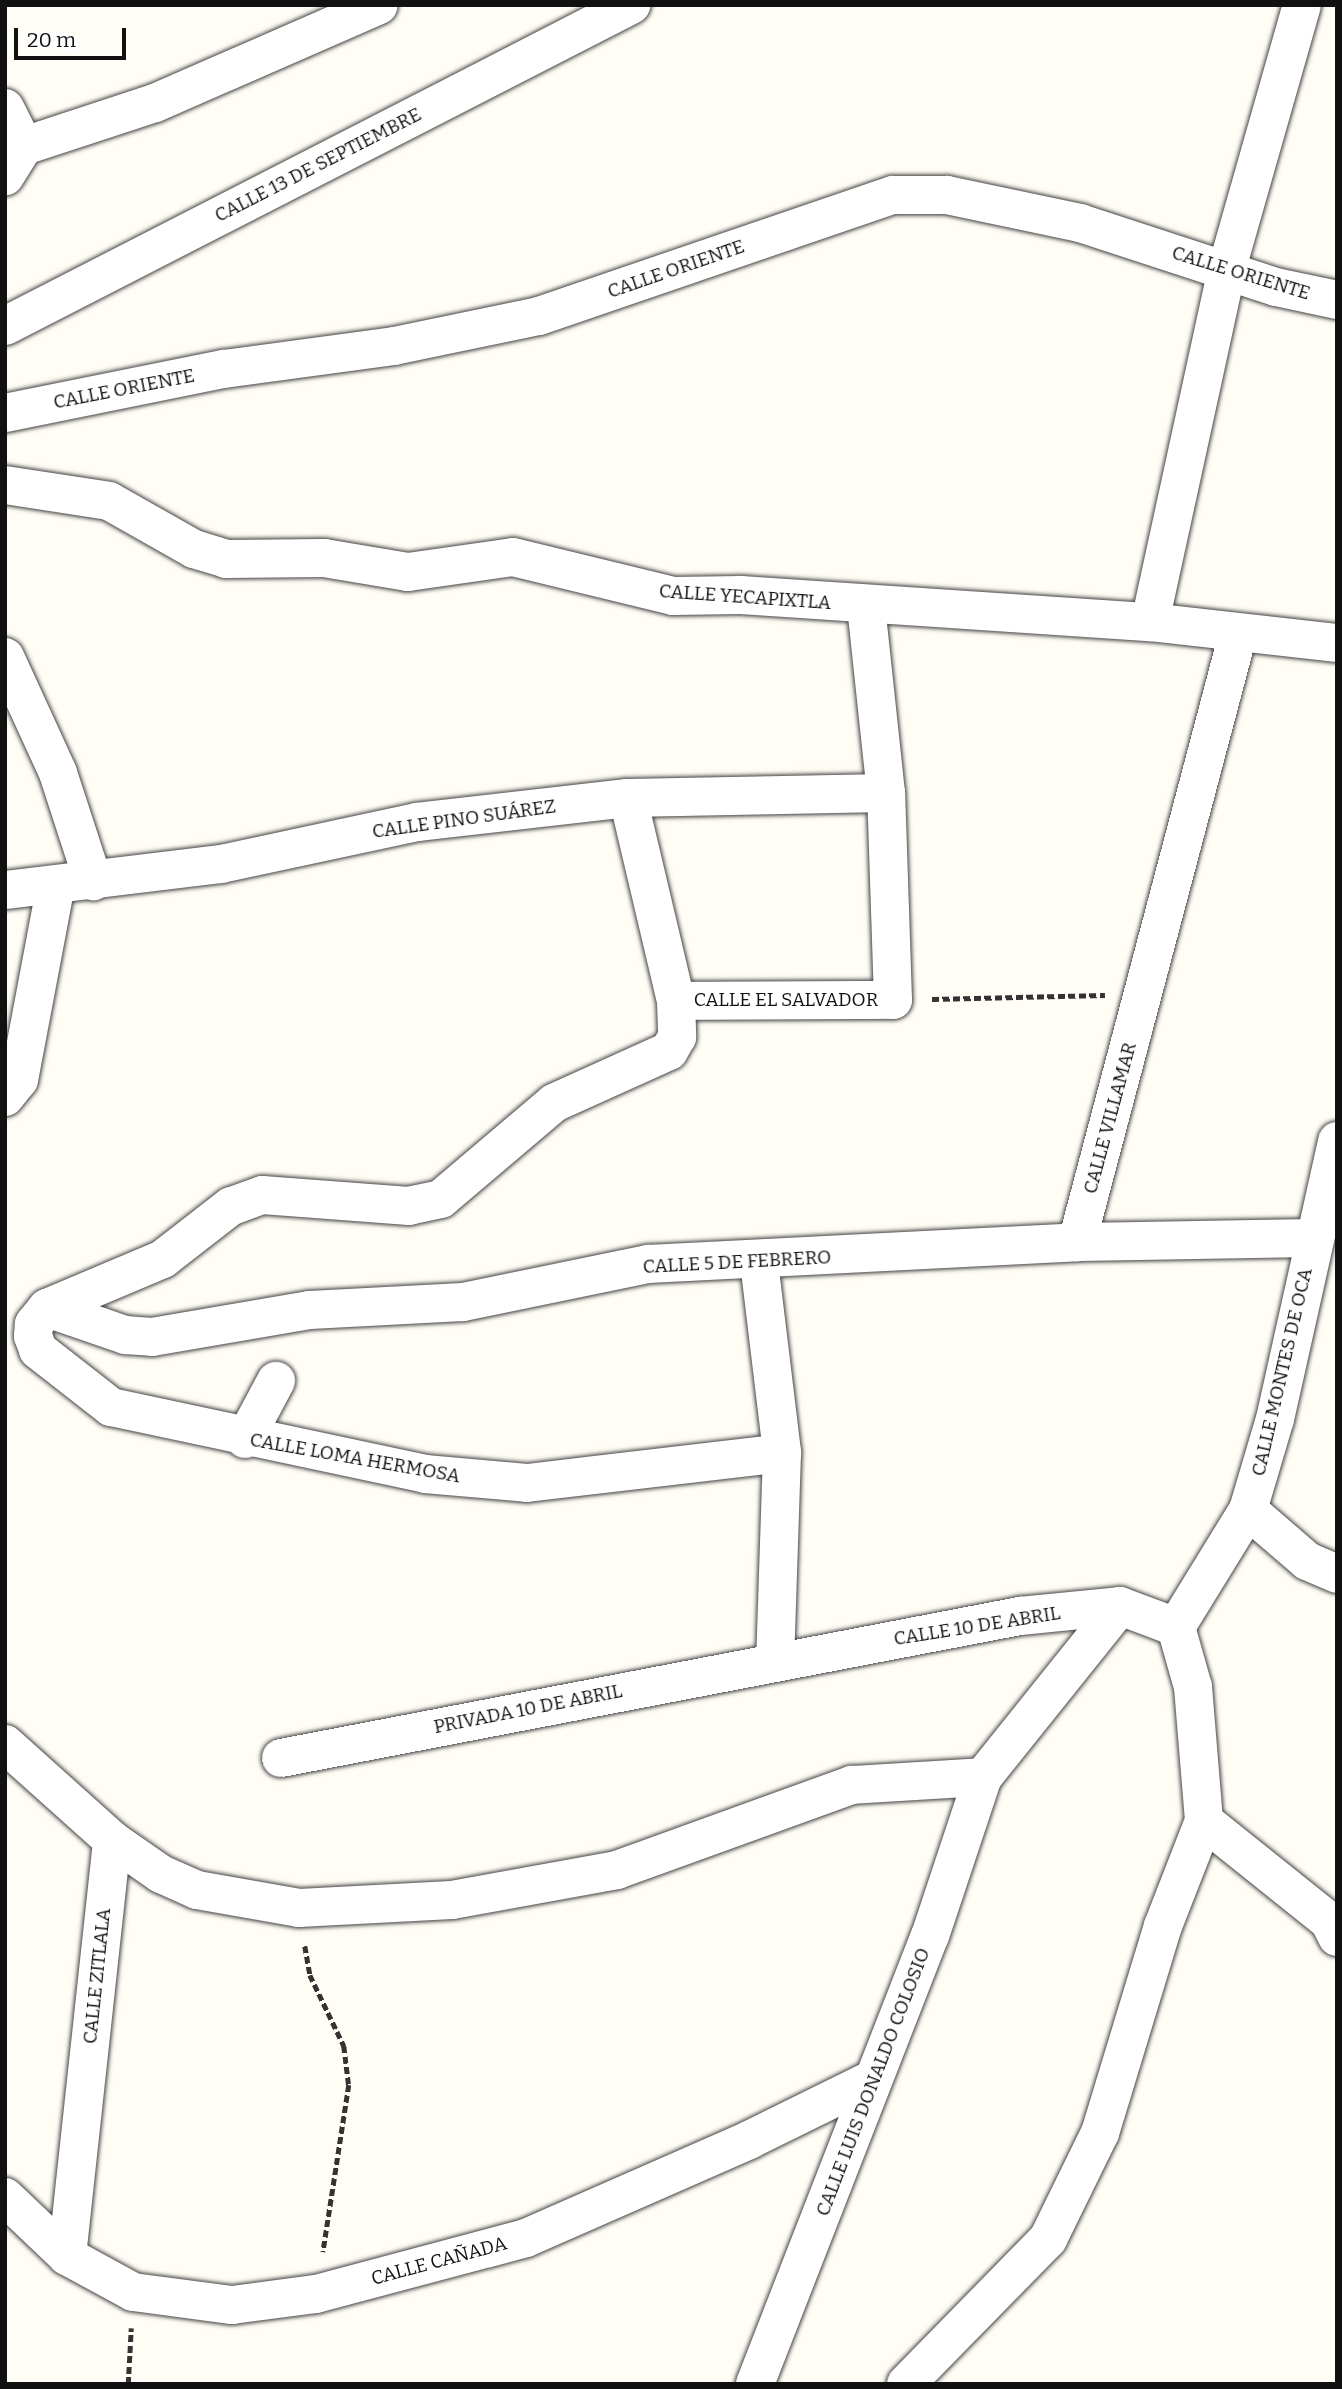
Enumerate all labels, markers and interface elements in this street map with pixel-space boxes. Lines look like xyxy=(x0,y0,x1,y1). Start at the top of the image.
scale bar xyxy=(18,14,130,58)
text: 20 m xyxy=(27,27,76,53)
street label: CALLE 13 DE SEPTIEMBRE xyxy=(211,103,425,227)
street label: CALLE ORIENTE xyxy=(605,235,747,303)
street label: CALLE ORIENTE xyxy=(1169,241,1313,305)
street label: CALLE ORIENTE xyxy=(51,364,197,414)
street label: CALLE YECAPIXTLA xyxy=(658,580,832,614)
street label: CALLE PINO SUÁREZ xyxy=(371,795,557,843)
street label: CALLE EL SALVADOR xyxy=(694,989,878,1011)
street label: CALLE VILLAMAR xyxy=(1079,1040,1141,1196)
street label: CALLE 5 DE FEBRERO xyxy=(642,1246,832,1278)
street label: CALLE MONTES DE OCA xyxy=(1247,1266,1317,1478)
street label: CALLE LOMA HERMOSA xyxy=(248,1428,462,1488)
street label: CALLE 10 DE ABRIL xyxy=(892,1602,1062,1650)
street label: PRIVADA 10 DE ABRIL xyxy=(432,1680,624,1738)
street label: CALLE ZITLALA xyxy=(79,1907,115,2045)
street label: CALLE LUIS DONALDO COLOSIO xyxy=(811,1945,935,2219)
street label: CALLE CAÑADA xyxy=(369,2232,509,2290)

